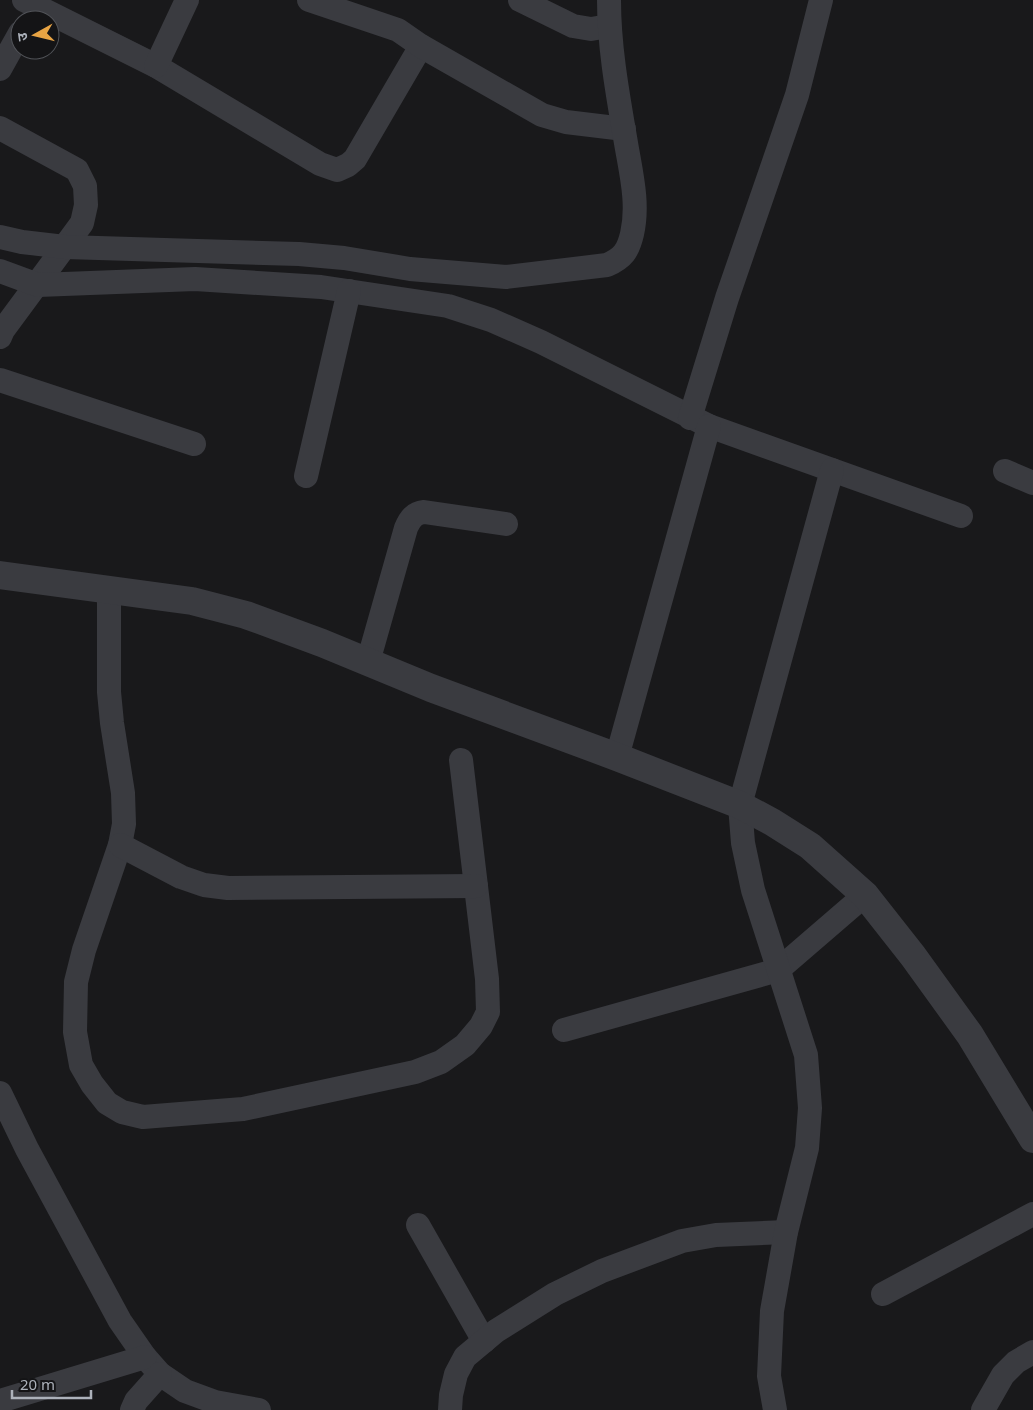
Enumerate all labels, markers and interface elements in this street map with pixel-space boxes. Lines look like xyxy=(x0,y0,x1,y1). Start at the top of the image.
north arrow xyxy=(10,10,60,60)
text: उ xyxy=(12,31,32,42)
scale bar xyxy=(12,1368,91,1400)
text: 20 m xyxy=(20,1374,55,1394)

